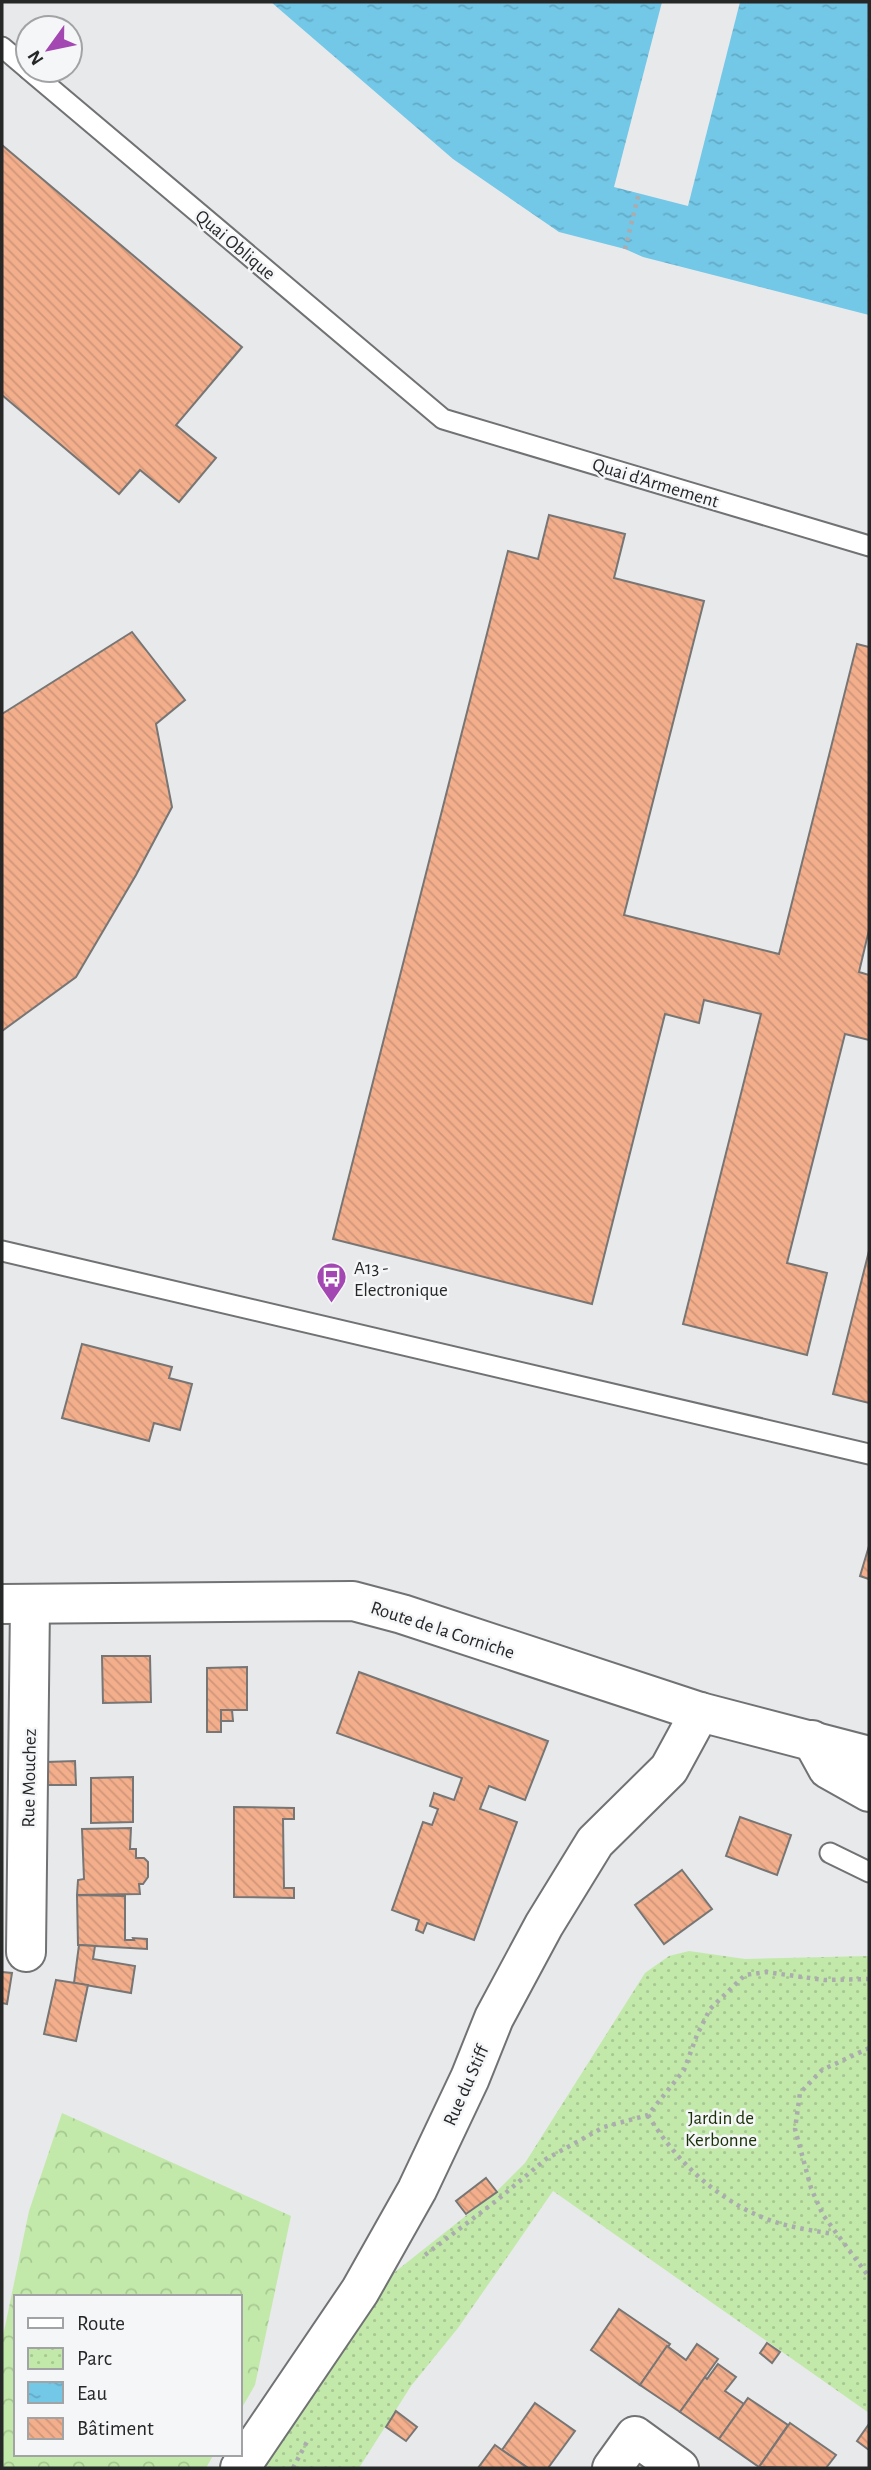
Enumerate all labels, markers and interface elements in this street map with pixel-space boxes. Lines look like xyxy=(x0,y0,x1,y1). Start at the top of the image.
north arrow xyxy=(14,14,84,84)
text: N xyxy=(24,47,48,68)
street label: Quai Oblique xyxy=(192,207,279,284)
street label: Quai d'Armement xyxy=(590,455,721,512)
place label: A13 - Electronique xyxy=(354,1259,448,1300)
bus stop icon: A13 - Electronique xyxy=(314,1261,348,1305)
street label: Route de la Corniche xyxy=(368,1598,517,1663)
street label: Rue Mouchez xyxy=(19,1728,40,1828)
street label: Rue du Stiff xyxy=(440,2042,493,2129)
park label: Jardin de Kerbonne xyxy=(685,2109,757,2150)
legend xyxy=(14,2295,242,2456)
text: Route xyxy=(77,2313,125,2334)
text: Parc xyxy=(77,2348,112,2369)
text: Eau xyxy=(77,2383,107,2404)
text: Bâtiment xyxy=(77,2418,154,2439)

